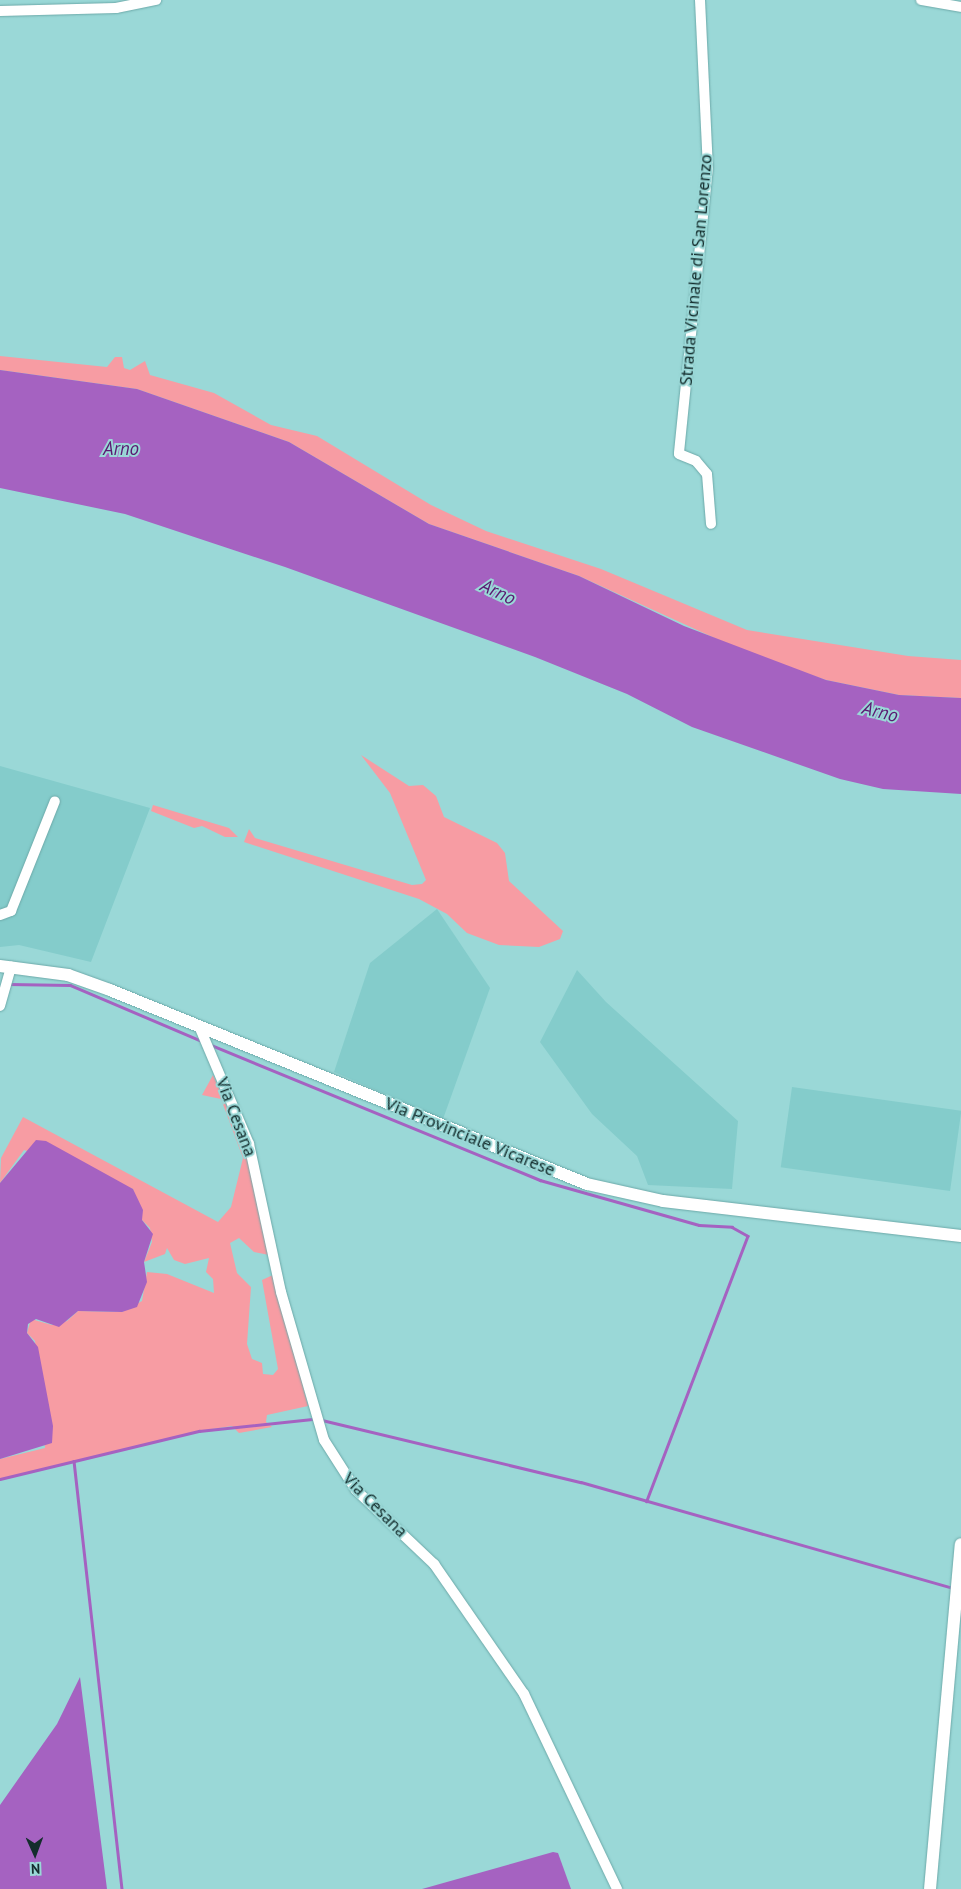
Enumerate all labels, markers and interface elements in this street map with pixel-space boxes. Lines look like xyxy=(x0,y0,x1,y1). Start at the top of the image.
street label: Strada Vicinale di San Lorenzo xyxy=(675,153,717,387)
water label: Arno xyxy=(103,438,139,460)
water label: Arno xyxy=(477,574,519,610)
water label: Arno xyxy=(860,697,900,727)
street label: Via Cesana xyxy=(211,1074,261,1160)
street label: Via Provinciale Vicarese xyxy=(381,1093,559,1181)
street label: Via Cesana xyxy=(338,1468,412,1542)
north arrow xyxy=(10,1829,60,1879)
text: N xyxy=(31,1860,40,1878)

